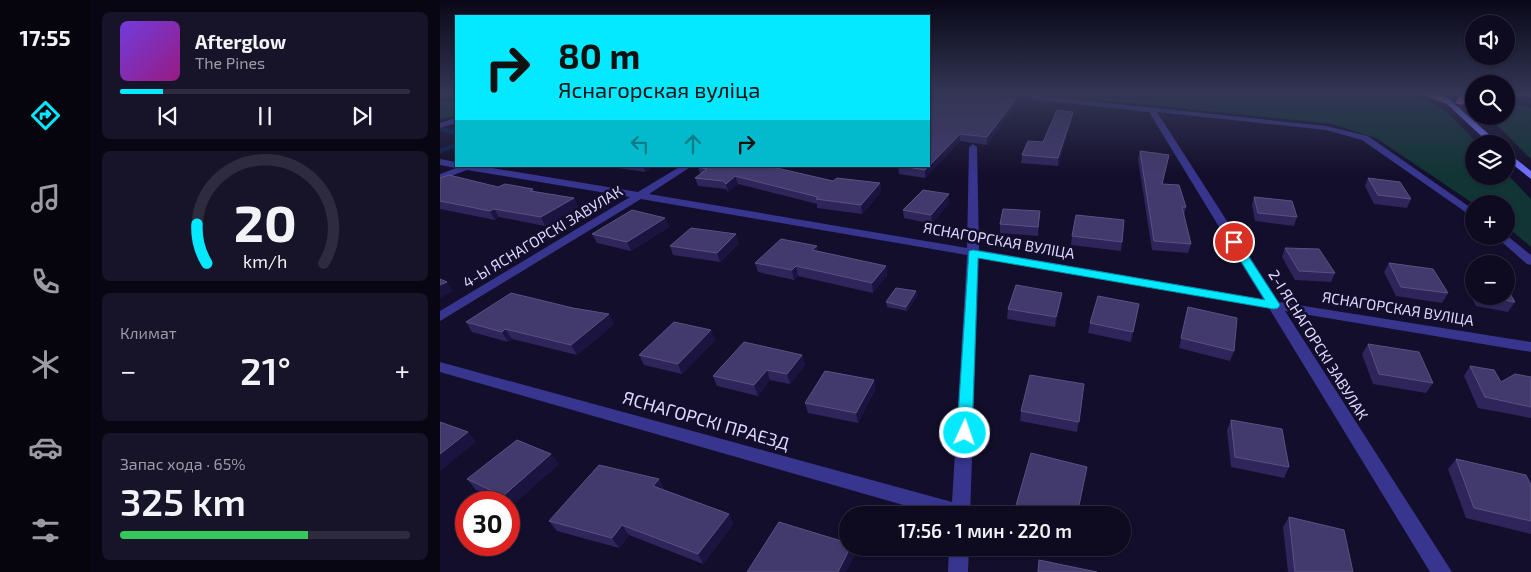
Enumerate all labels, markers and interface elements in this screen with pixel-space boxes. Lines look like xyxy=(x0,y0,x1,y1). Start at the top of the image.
map controls xyxy=(1465,15,1515,305)
button: sound xyxy=(1465,15,1515,65)
text: 17:55 xyxy=(19,24,71,50)
text: Afterglow xyxy=(195,30,286,53)
text: 80 m xyxy=(558,34,640,76)
icon: right xyxy=(475,35,540,100)
text: The Pines xyxy=(195,53,265,72)
button: search xyxy=(1465,75,1515,125)
text: Яснагорская вуліца xyxy=(558,76,760,102)
icon: directions xyxy=(28,98,63,133)
icon: previous xyxy=(154,102,182,130)
icon: pause xyxy=(251,102,279,130)
icon: next xyxy=(348,102,376,130)
icon: left xyxy=(626,130,654,158)
icon: ahead xyxy=(679,130,707,158)
icon: right xyxy=(732,130,760,158)
button: layers xyxy=(1465,135,1515,185)
icon: music xyxy=(28,181,63,216)
street label: 4-Ы ЯСНАГОРСКІ ЗАВУЛАК xyxy=(459,181,626,291)
text: 20 xyxy=(233,190,297,252)
button: + xyxy=(1465,195,1515,245)
street label: ЯСНАГОРСКАЯ ВУЛІЦА xyxy=(922,218,1077,262)
pin xyxy=(1213,221,1255,263)
icon: arrive xyxy=(1220,228,1248,256)
text: km/h xyxy=(243,250,287,272)
button: − xyxy=(1465,255,1515,305)
icon: phone xyxy=(28,264,63,299)
street label: 2-І ЯСНАГОРСКІ ЗАВУЛАК xyxy=(1265,266,1372,423)
street label: ЯСНАГОРСКАЯ ВУЛІЦА xyxy=(1321,287,1476,329)
text: Климат xyxy=(120,323,177,342)
icon: climate xyxy=(28,347,63,382)
text: 21° xyxy=(240,347,291,393)
text: − xyxy=(120,353,136,387)
text: + xyxy=(395,353,410,387)
street label: ЯСНАГОРСКІ ПРАЕЗД xyxy=(620,386,792,454)
position arrow xyxy=(938,406,990,458)
icon: car xyxy=(28,430,63,465)
text: Запас хода · 65% xyxy=(120,454,246,473)
text: 325 km xyxy=(120,478,246,524)
speed limit sign: 30 xyxy=(455,491,520,556)
icon: filters xyxy=(28,513,63,548)
text: 17:56 · 1 мин · 220 m xyxy=(898,519,1072,542)

